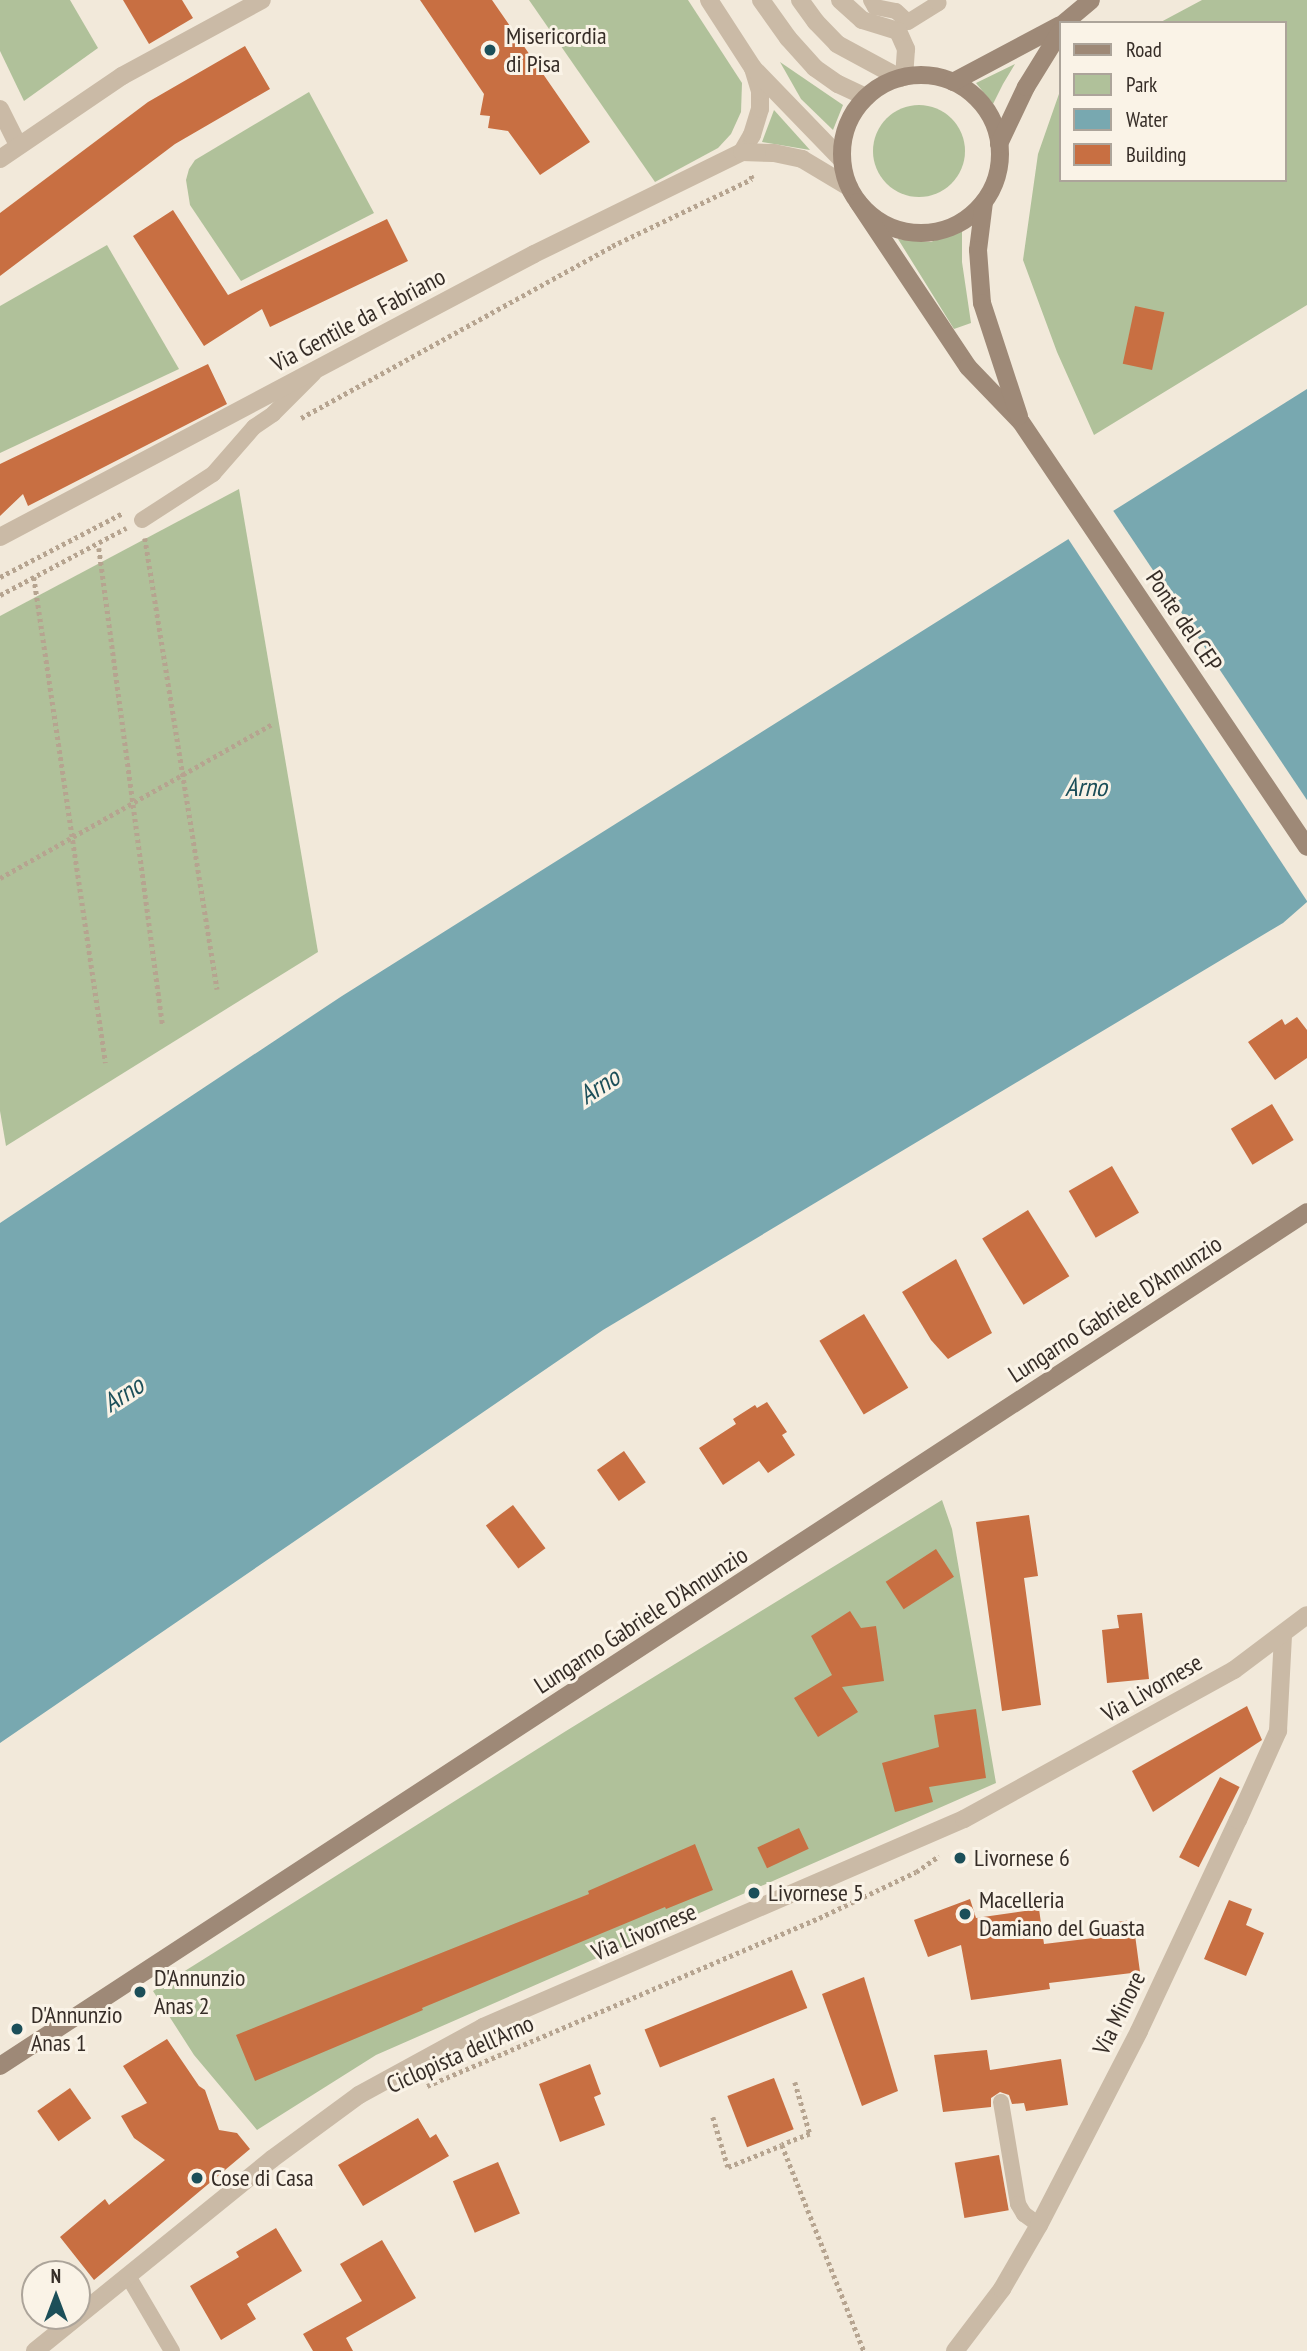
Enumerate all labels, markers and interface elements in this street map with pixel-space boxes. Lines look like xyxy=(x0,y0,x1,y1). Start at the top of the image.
legend xyxy=(1058,21,1286,182)
place label: Misericordia di Pisa xyxy=(506,22,607,78)
text: Road xyxy=(1126,36,1162,63)
marker: Misericordia di Pisa xyxy=(480,40,500,60)
text: Park xyxy=(1126,71,1157,98)
text: Water xyxy=(1126,106,1168,133)
text: Building xyxy=(1126,141,1186,168)
street label: Via Gentile da Fabriano xyxy=(266,262,450,378)
street label: Ponte del CEP xyxy=(1140,565,1228,677)
water label: Arno xyxy=(1065,771,1107,803)
water label: Arno xyxy=(573,1061,625,1111)
street label: Lungarno Gabriele D'Annunzio xyxy=(1003,1229,1227,1389)
water label: Arno xyxy=(97,1369,149,1419)
street label: Lungarno Gabriele D'Annunzio xyxy=(529,1540,753,1700)
street label: Via Livornese xyxy=(1097,1648,1207,1728)
place label: Livornese 6 xyxy=(974,1844,1070,1872)
marker: Livornese 6 xyxy=(952,1850,968,1866)
place label: Livornese 5 xyxy=(768,1879,864,1907)
marker: Livornese 5 xyxy=(746,1885,762,1901)
place label: Macelleria Damiano del Guasta xyxy=(979,1886,1145,1942)
street label: Via Livornese xyxy=(587,1897,701,1967)
marker: Macelleria Damiano del Guasta xyxy=(957,1906,973,1922)
place label: D'Annunzio Anas 2 xyxy=(154,1964,245,2020)
street label: Via Minore xyxy=(1087,1967,1151,2059)
marker: D'Annunzio Anas 2 xyxy=(132,1984,148,2000)
place label: D'Annunzio Anas 1 xyxy=(31,2001,122,2057)
street label: Ciclopista dell'Arno xyxy=(382,2009,538,2099)
marker: D'Annunzio Anas 1 xyxy=(9,2021,25,2037)
place label: Cose di Casa xyxy=(211,2164,313,2192)
marker: Cose di Casa xyxy=(189,2170,205,2186)
north arrow xyxy=(21,2260,91,2330)
text: N xyxy=(51,2264,61,2288)

